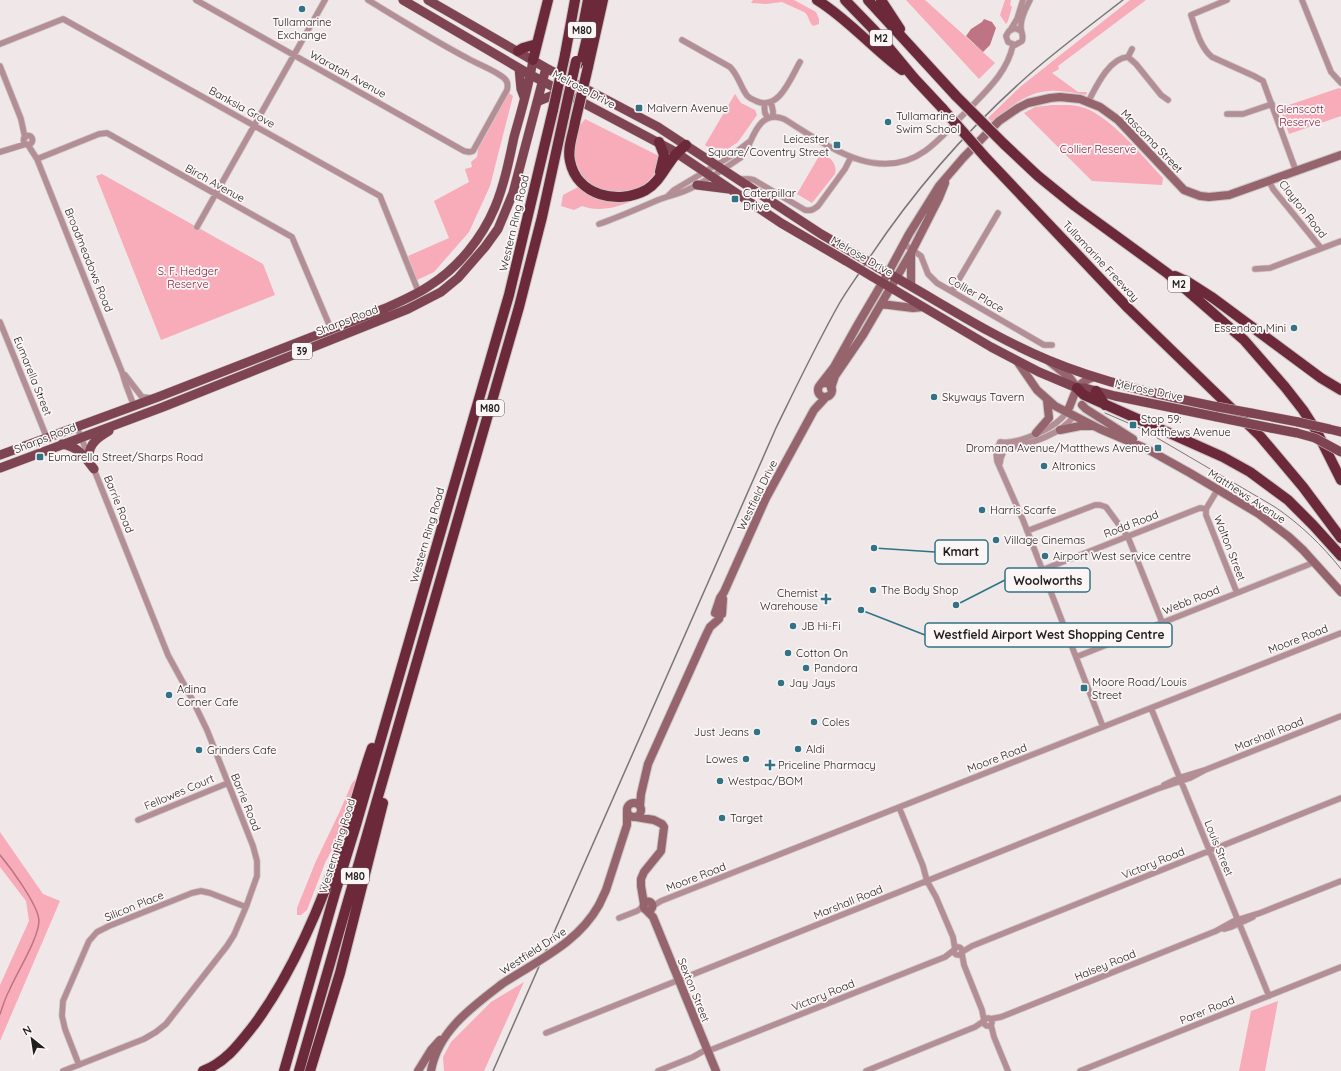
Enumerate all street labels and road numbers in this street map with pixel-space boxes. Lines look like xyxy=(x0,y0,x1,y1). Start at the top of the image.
road number: M80 xyxy=(568,22,596,38)
road number: M2 xyxy=(870,30,892,46)
street label: Waratah Avenue xyxy=(307,47,389,101)
street label: Melrose Drive xyxy=(550,67,618,111)
street label: Banksia Grove xyxy=(207,83,277,131)
street label: Mascoma Street xyxy=(1118,106,1186,176)
street label: Birch Avenue xyxy=(183,161,247,205)
street label: Western Ring Road xyxy=(496,173,532,273)
street label: Clayton Road xyxy=(1276,177,1330,241)
street label: Broadmeadows Road xyxy=(62,206,116,314)
street label: Tullamarine Freeway xyxy=(1060,217,1142,305)
street label: Melrose Drive xyxy=(828,233,896,279)
street label: Collier Place xyxy=(945,272,1007,316)
road number: M2 xyxy=(1168,276,1190,292)
street label: Sharps Road xyxy=(314,302,380,338)
street label: Eumarella Street xyxy=(11,334,55,418)
road number: 39 xyxy=(292,343,312,359)
street label: Melrose Drive xyxy=(1114,376,1184,404)
road number: M80 xyxy=(476,400,504,416)
street label: Sharps Road xyxy=(12,420,78,456)
street label: Westfield Drive xyxy=(734,457,780,533)
street label: Matthews Avenue xyxy=(1206,466,1288,526)
street label: Barrie Road xyxy=(101,473,137,535)
street label: Western Ring Road xyxy=(407,486,447,584)
street label: Rodd Road xyxy=(1102,507,1160,541)
street label: Walton Street xyxy=(1211,513,1249,583)
street label: Webb Road xyxy=(1160,582,1222,618)
street label: Moore Road xyxy=(1266,621,1330,657)
street label: Marshall Road xyxy=(1232,714,1306,754)
street label: Moore Road xyxy=(965,740,1029,776)
street label: Fellowes Court xyxy=(142,771,216,813)
street label: Barrie Road xyxy=(228,771,264,833)
street label: Western Ring Road xyxy=(316,797,358,895)
street label: Louis Street xyxy=(1201,818,1237,878)
street label: Victory Road xyxy=(1120,844,1186,882)
street label: Moore Road xyxy=(664,859,728,895)
road number: M80 xyxy=(341,868,369,884)
street label: Marshall Road xyxy=(811,882,885,922)
street label: Silicon Place xyxy=(102,888,166,924)
street label: Westfield Drive xyxy=(497,924,569,978)
street label: Halsey Road xyxy=(1072,946,1138,984)
street label: Sexton Street xyxy=(675,956,713,1024)
street label: Victory Road xyxy=(790,976,856,1014)
street label: Parer Road xyxy=(1178,993,1236,1027)

